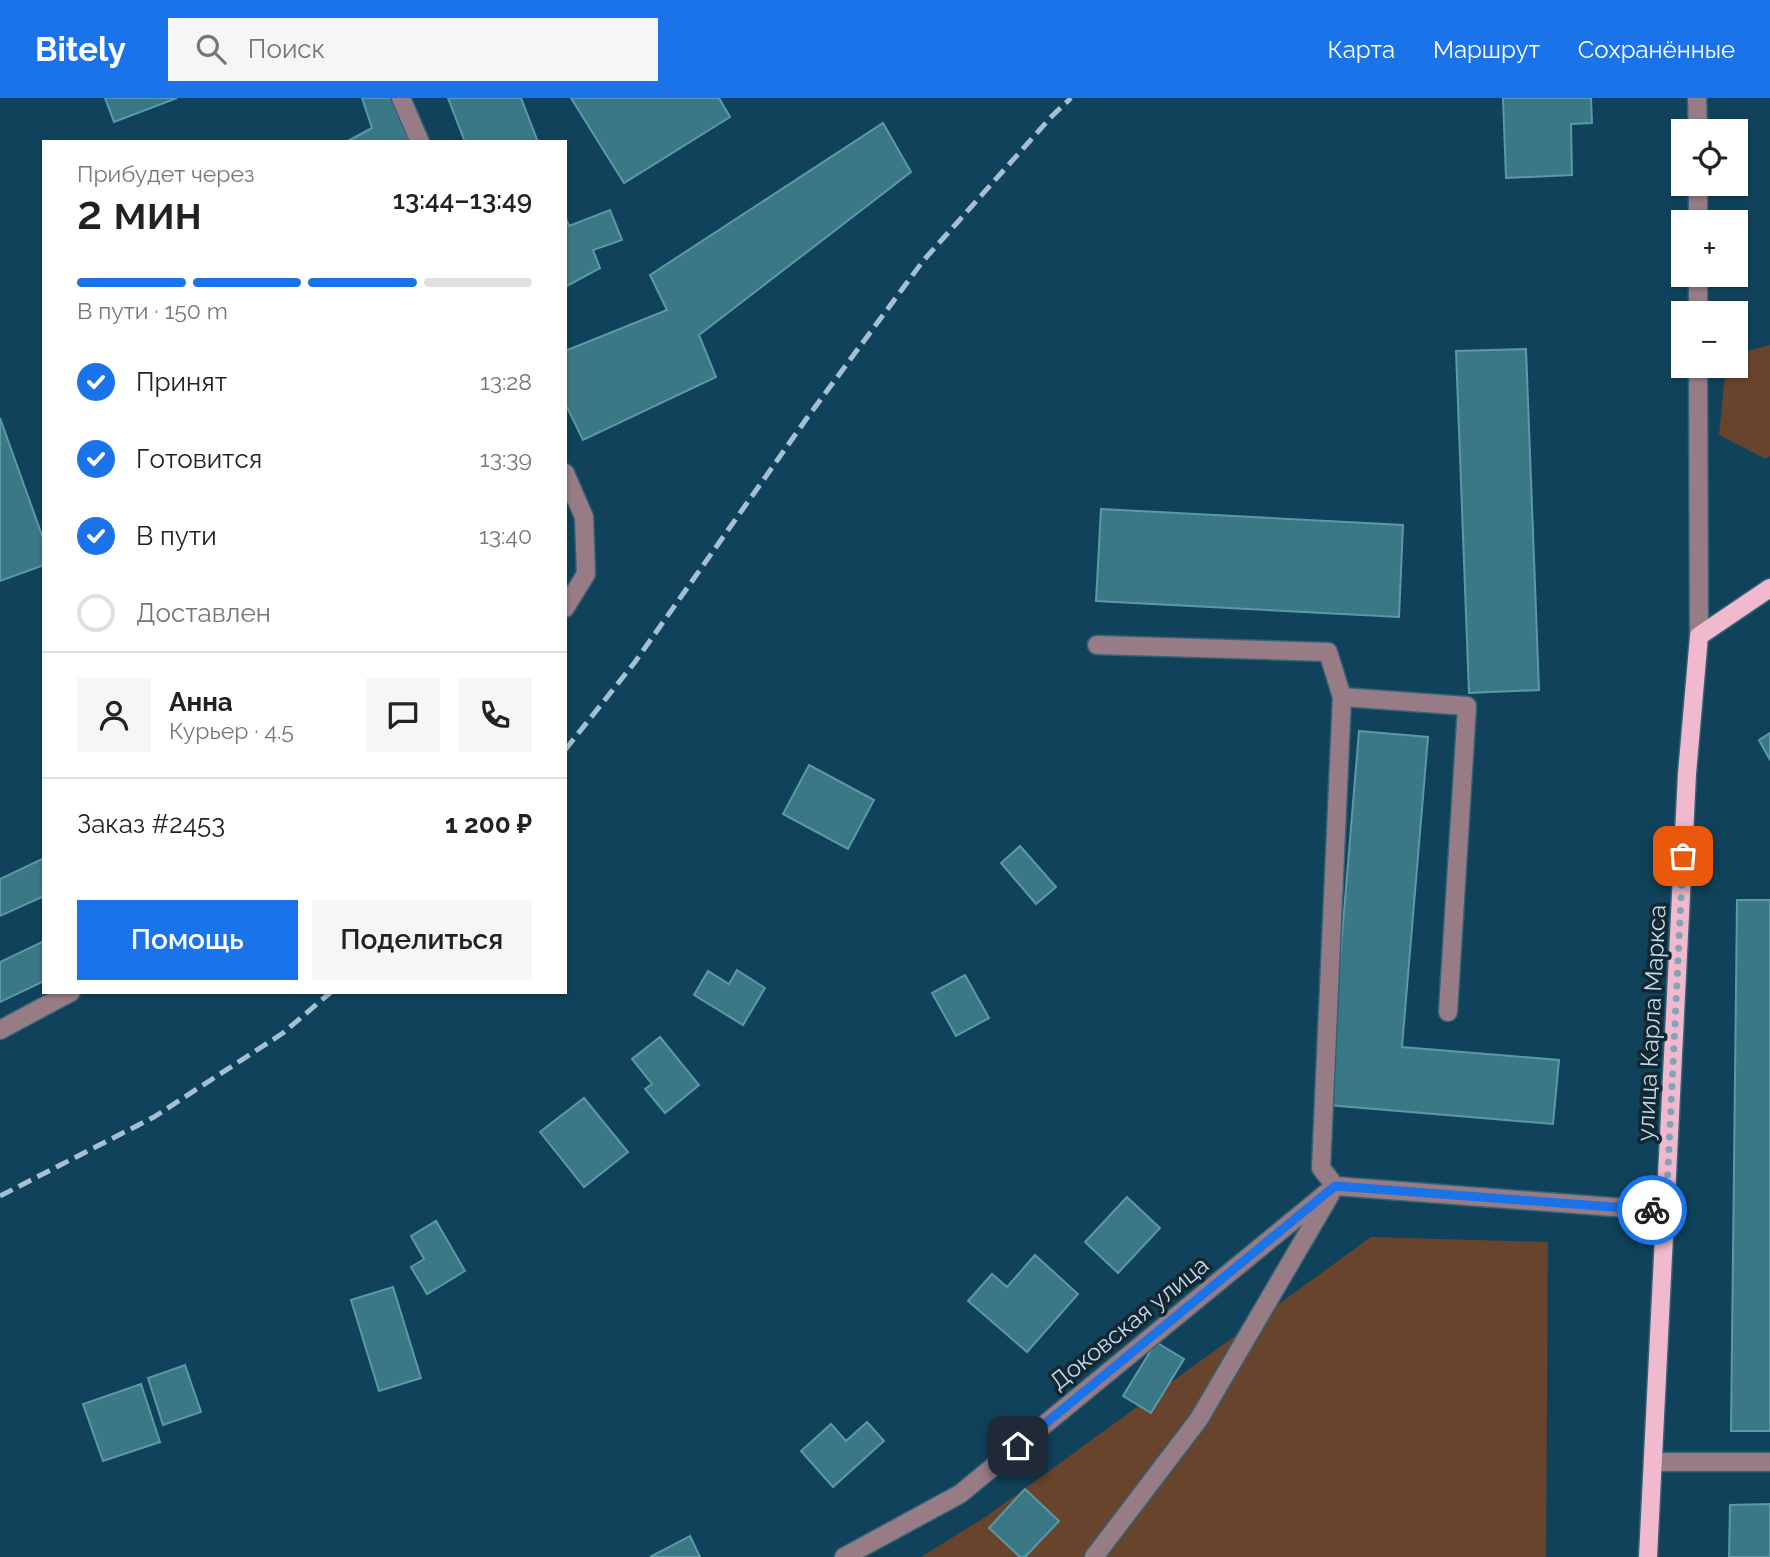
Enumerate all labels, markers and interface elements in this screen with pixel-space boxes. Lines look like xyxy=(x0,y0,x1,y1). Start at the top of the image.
search box xyxy=(168,18,658,81)
text: Bitely xyxy=(35,30,126,69)
icon: search xyxy=(192,30,230,68)
text: Поиск xyxy=(248,34,325,64)
text: Карта xyxy=(1327,35,1395,64)
text: Маршрут xyxy=(1433,35,1540,64)
text: Сохранённые xyxy=(1578,35,1735,64)
map controls xyxy=(1671,119,1748,378)
button: locate xyxy=(1671,119,1748,196)
text: Прибудет через xyxy=(77,160,255,187)
text: 13:44–13:49 xyxy=(393,185,532,215)
text: 2 мин xyxy=(77,186,202,240)
button: + xyxy=(1671,210,1748,287)
text: В пути · 150 m xyxy=(77,297,228,324)
button: − xyxy=(1671,301,1748,378)
icon: check xyxy=(77,363,115,401)
text: Принят xyxy=(136,367,227,397)
text: 13:28 xyxy=(480,368,532,395)
icon: check xyxy=(77,440,115,478)
text: Готовится xyxy=(136,444,262,474)
text: 13:39 xyxy=(480,445,532,472)
icon: check xyxy=(77,517,115,555)
text: В пути xyxy=(136,521,217,551)
text: 13:40 xyxy=(479,522,532,549)
text: Доставлен xyxy=(136,598,271,628)
button: person xyxy=(77,678,151,752)
button: chat xyxy=(366,678,440,752)
button: phone xyxy=(458,678,532,752)
text: Анна xyxy=(169,687,233,717)
text: Курьер · 4.5 xyxy=(169,717,294,744)
text: Заказ #2453 xyxy=(77,809,225,839)
text: 1 200 ₽ xyxy=(445,809,532,839)
pin xyxy=(1653,826,1713,886)
icon: bag xyxy=(1664,837,1702,875)
button: Помощь xyxy=(77,900,298,980)
button: Поделиться xyxy=(312,900,532,980)
street label: улица Карла Маркса xyxy=(1630,904,1672,1142)
courier xyxy=(1617,1175,1687,1245)
icon: bike xyxy=(1633,1191,1671,1229)
street label: Доковская улица xyxy=(1044,1250,1214,1396)
pin xyxy=(988,1416,1048,1476)
icon: home xyxy=(999,1427,1037,1465)

